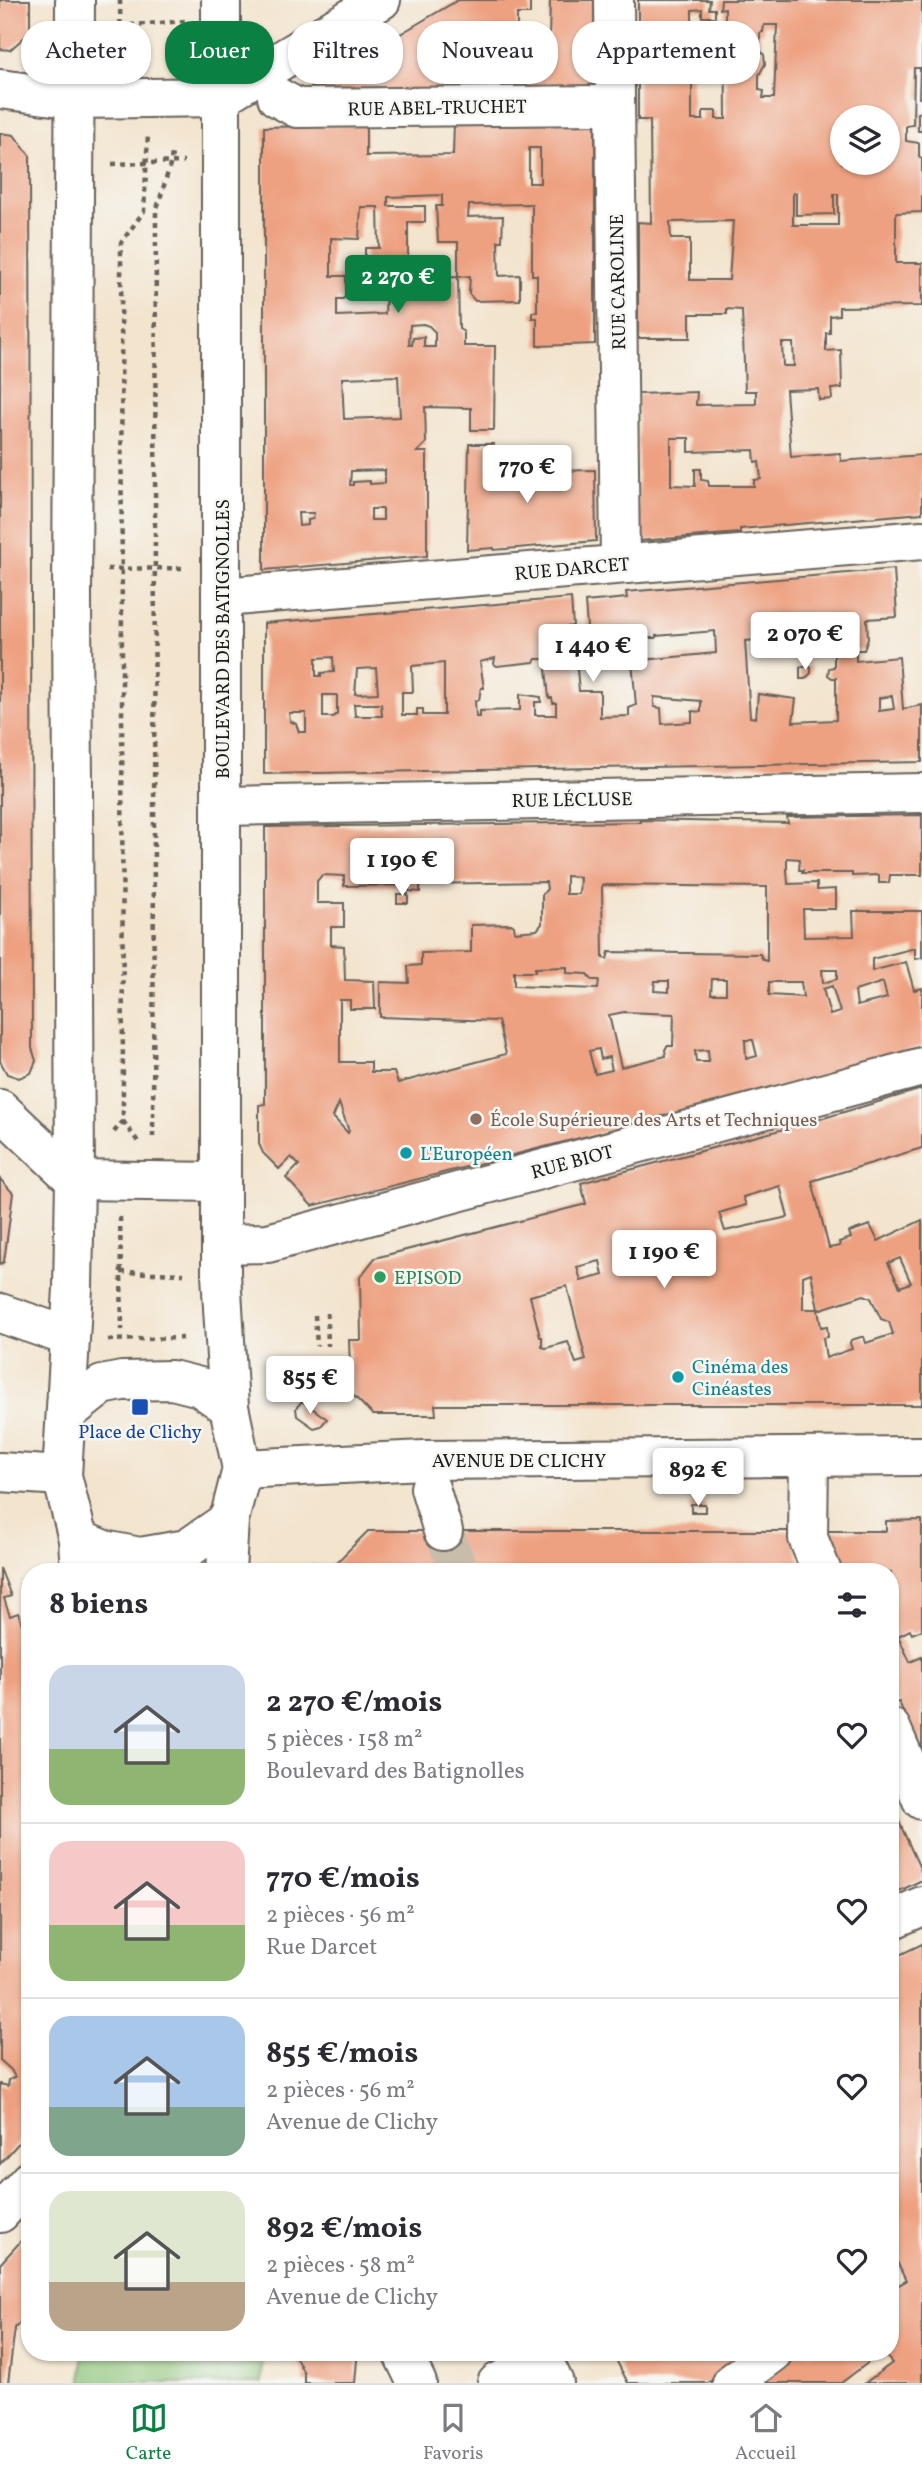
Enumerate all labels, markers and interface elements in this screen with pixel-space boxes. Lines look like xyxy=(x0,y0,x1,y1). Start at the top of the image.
chip: Acheter xyxy=(21,21,151,84)
chip: Louer xyxy=(165,21,274,84)
chip: Filtres xyxy=(288,21,403,84)
chip: Nouveau xyxy=(417,21,558,84)
chip: Appartement xyxy=(572,21,760,84)
street label: RUE ABEL-TRUCHET xyxy=(347,94,527,124)
map controls xyxy=(830,105,900,175)
button: layers xyxy=(830,105,900,175)
street label: RUE CAROLINE xyxy=(605,214,633,350)
pin: 2 270 € xyxy=(333,256,463,315)
text: 2 270 € xyxy=(361,262,435,294)
pin: 770 € xyxy=(478,446,576,505)
text: 770 € xyxy=(499,452,555,484)
street label: BOULEVARD DES BATIGNOLLES xyxy=(211,499,237,779)
street label: RUE DARCET xyxy=(514,552,631,588)
pin: 2 070 € xyxy=(740,612,870,672)
text: 2 070 € xyxy=(767,619,843,651)
pin: 1 440 € xyxy=(528,624,658,684)
text: 1 440 € xyxy=(555,631,631,663)
street label: RUE LÉCLUSE xyxy=(511,787,633,815)
pin: 1 190 € xyxy=(337,838,467,898)
text: 1 190 € xyxy=(366,845,438,877)
place label: École Supérieure des Arts et Techniques xyxy=(490,1108,818,1134)
marker: École Supérieure des Arts et Techniques xyxy=(468,1111,484,1127)
street label: RUE BIOT xyxy=(528,1139,617,1186)
place label: L'Européen xyxy=(420,1142,513,1168)
marker: L'Européen xyxy=(398,1145,414,1161)
pin: 1 190 € xyxy=(599,1230,729,1290)
text: 1 190 € xyxy=(628,1237,700,1269)
place label: EPISOD xyxy=(394,1266,462,1292)
marker: EPISOD xyxy=(372,1269,388,1285)
place label: Cinéma des Cinéastes xyxy=(692,1355,788,1403)
pin: 855 € xyxy=(261,1356,359,1416)
text: 855 € xyxy=(282,1363,338,1395)
marker: Cinéma des Cinéastes xyxy=(670,1369,686,1385)
marker: Place de Clichy xyxy=(130,1397,150,1417)
place label: Place de Clichy xyxy=(78,1420,202,1446)
pin: 892 € xyxy=(649,1448,747,1508)
street label: AVENUE DE CLICHY xyxy=(432,1449,606,1475)
text: 892 € xyxy=(669,1455,727,1487)
text: 8 biens xyxy=(49,1584,148,1626)
icon: filters xyxy=(833,1586,871,1624)
text: 2 270 €/mois xyxy=(266,1682,442,1724)
icon: home xyxy=(105,1693,189,1777)
icon: heart xyxy=(833,1716,871,1754)
text: 5 pièces · 158 m² xyxy=(266,1724,423,1756)
text: Boulevard des Batignolles xyxy=(266,1756,525,1788)
text: 770 €/mois xyxy=(266,1858,420,1900)
icon: home xyxy=(105,1869,189,1953)
icon: heart xyxy=(833,1892,871,1930)
text: 2 pièces · 56 m² xyxy=(266,1900,415,1932)
text: Rue Darcet xyxy=(266,1932,377,1964)
text: 855 €/mois xyxy=(266,2033,418,2075)
icon: home xyxy=(105,2044,189,2128)
icon: heart xyxy=(833,2067,871,2105)
text: 2 pièces · 56 m² xyxy=(266,2075,415,2107)
text: Avenue de Clichy xyxy=(266,2107,438,2139)
text: 892 €/mois xyxy=(266,2208,422,2250)
icon: home xyxy=(105,2219,189,2303)
icon: heart xyxy=(833,2242,871,2280)
text: 2 pièces · 58 m² xyxy=(266,2250,415,2282)
text: Avenue de Clichy xyxy=(266,2282,438,2314)
tab: Carte xyxy=(126,2399,171,2467)
tab: Favoris xyxy=(423,2399,483,2467)
tab: Accueil xyxy=(735,2399,796,2467)

